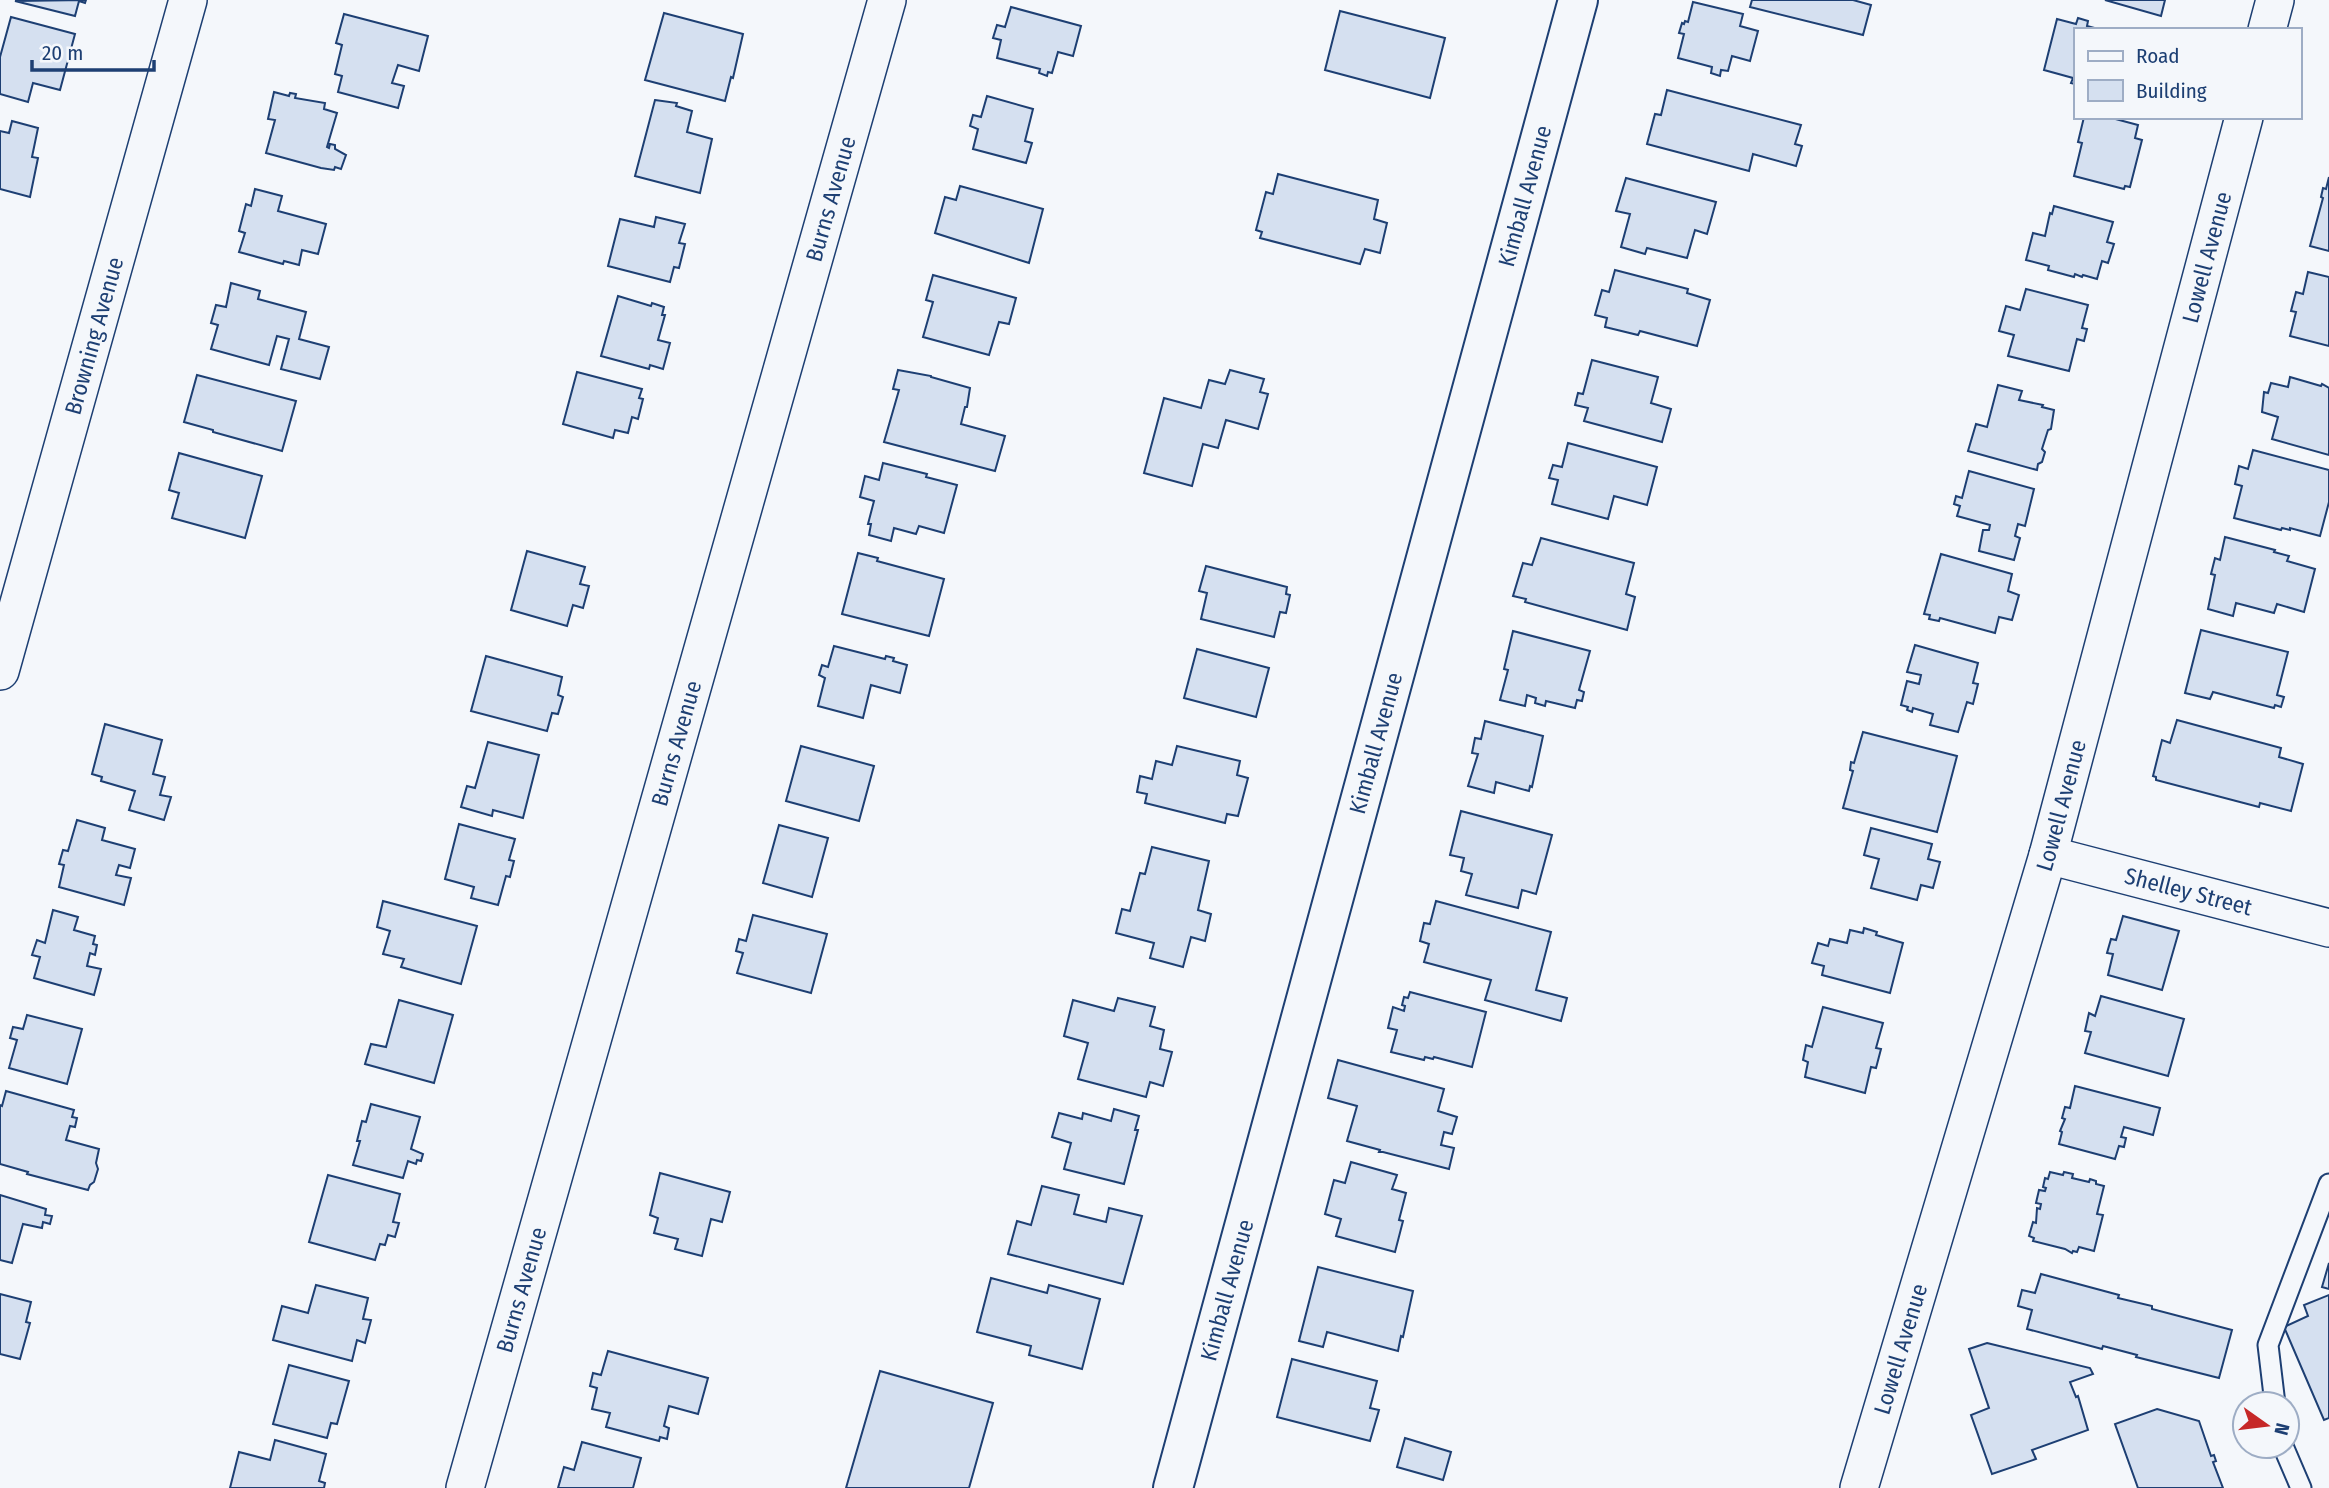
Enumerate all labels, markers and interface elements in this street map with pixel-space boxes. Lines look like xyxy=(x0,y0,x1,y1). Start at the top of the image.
scale bar xyxy=(32,28,154,72)
legend xyxy=(2074,28,2301,119)
text: 20 m xyxy=(42,40,83,66)
text: Road xyxy=(2136,43,2180,69)
text: Building xyxy=(2136,78,2207,104)
street label: Kimball Avenue xyxy=(1492,122,1557,270)
street label: Burns Avenue xyxy=(800,133,862,265)
street label: Lowell Avenue xyxy=(2176,189,2238,326)
street label: Browning Avenue xyxy=(58,254,129,418)
street label: Kimball Avenue xyxy=(1343,669,1408,817)
street label: Burns Avenue xyxy=(645,677,707,809)
street label: Lowell Avenue xyxy=(2030,737,2092,874)
street label: Shelley Street xyxy=(2122,861,2255,922)
street label: Kimball Avenue xyxy=(1194,1216,1259,1364)
street label: Burns Avenue xyxy=(490,1224,552,1356)
street label: Lowell Avenue xyxy=(1868,1280,1933,1418)
north arrow xyxy=(2231,1390,2301,1460)
text: N xyxy=(2269,1421,2295,1437)

